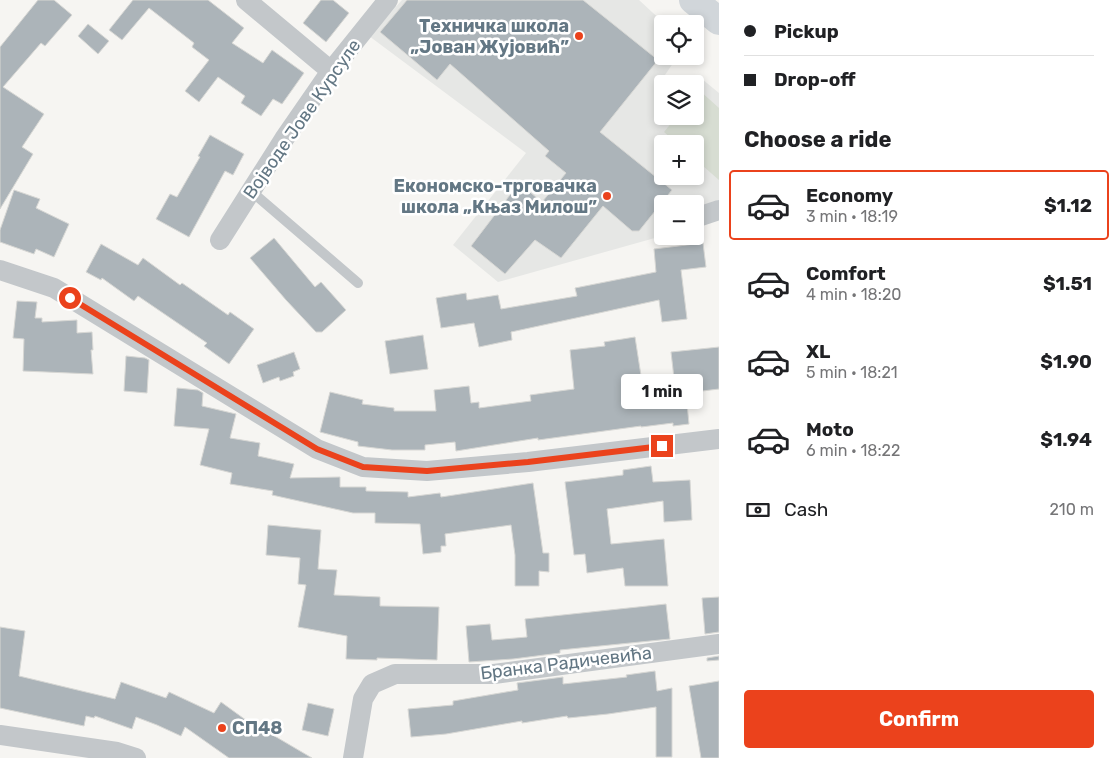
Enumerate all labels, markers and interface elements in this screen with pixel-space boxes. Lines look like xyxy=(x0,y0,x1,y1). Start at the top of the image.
place label: Техничка школа „Јован Жујовић” xyxy=(410,15,569,58)
map controls xyxy=(654,15,704,245)
button: locate xyxy=(654,15,704,65)
text: Pickup xyxy=(774,20,839,43)
marker: Техничка школа „Јован Жујовић” xyxy=(573,30,585,42)
street label: Војводе Јове Курсуле xyxy=(239,35,365,203)
text: Drop-off xyxy=(774,68,856,91)
button: layers xyxy=(654,75,704,125)
text: Choose a ride xyxy=(744,126,891,153)
button: + xyxy=(654,135,704,185)
place label: Економско-трговачка школа „Књаз Милош” xyxy=(393,175,597,218)
icon: car xyxy=(746,183,791,228)
text: Economy xyxy=(806,184,893,207)
marker: Економско-трговачка школа „Књаз Милош” xyxy=(601,190,613,202)
text: $1.12 xyxy=(1044,194,1092,217)
button: − xyxy=(654,195,704,245)
text: 3 min · 18:19 xyxy=(806,207,898,226)
icon: car xyxy=(746,261,791,306)
text: Comfort xyxy=(806,262,886,285)
text: $1.51 xyxy=(1043,272,1092,295)
text: 4 min · 18:20 xyxy=(806,285,901,304)
route start xyxy=(59,287,81,309)
icon: car xyxy=(746,339,791,384)
text: XL xyxy=(806,340,830,363)
text: $1.90 xyxy=(1040,350,1092,373)
text: 5 min · 18:21 xyxy=(806,363,898,382)
callout: 1 min xyxy=(621,374,703,408)
text: 1 min xyxy=(642,382,682,401)
icon: car xyxy=(746,417,791,462)
text: Moto xyxy=(806,418,854,441)
text: $1.94 xyxy=(1040,428,1092,451)
route end xyxy=(651,435,673,457)
text: 6 min · 18:22 xyxy=(806,441,900,460)
icon: cash xyxy=(744,496,772,524)
text: Cash xyxy=(784,498,828,521)
text: 210 m xyxy=(1049,500,1094,519)
street label: Бранка Радичевића xyxy=(479,642,653,684)
button: Confirm xyxy=(744,690,1094,748)
place label: СП48 xyxy=(232,717,283,739)
marker: СП48 xyxy=(216,722,228,734)

